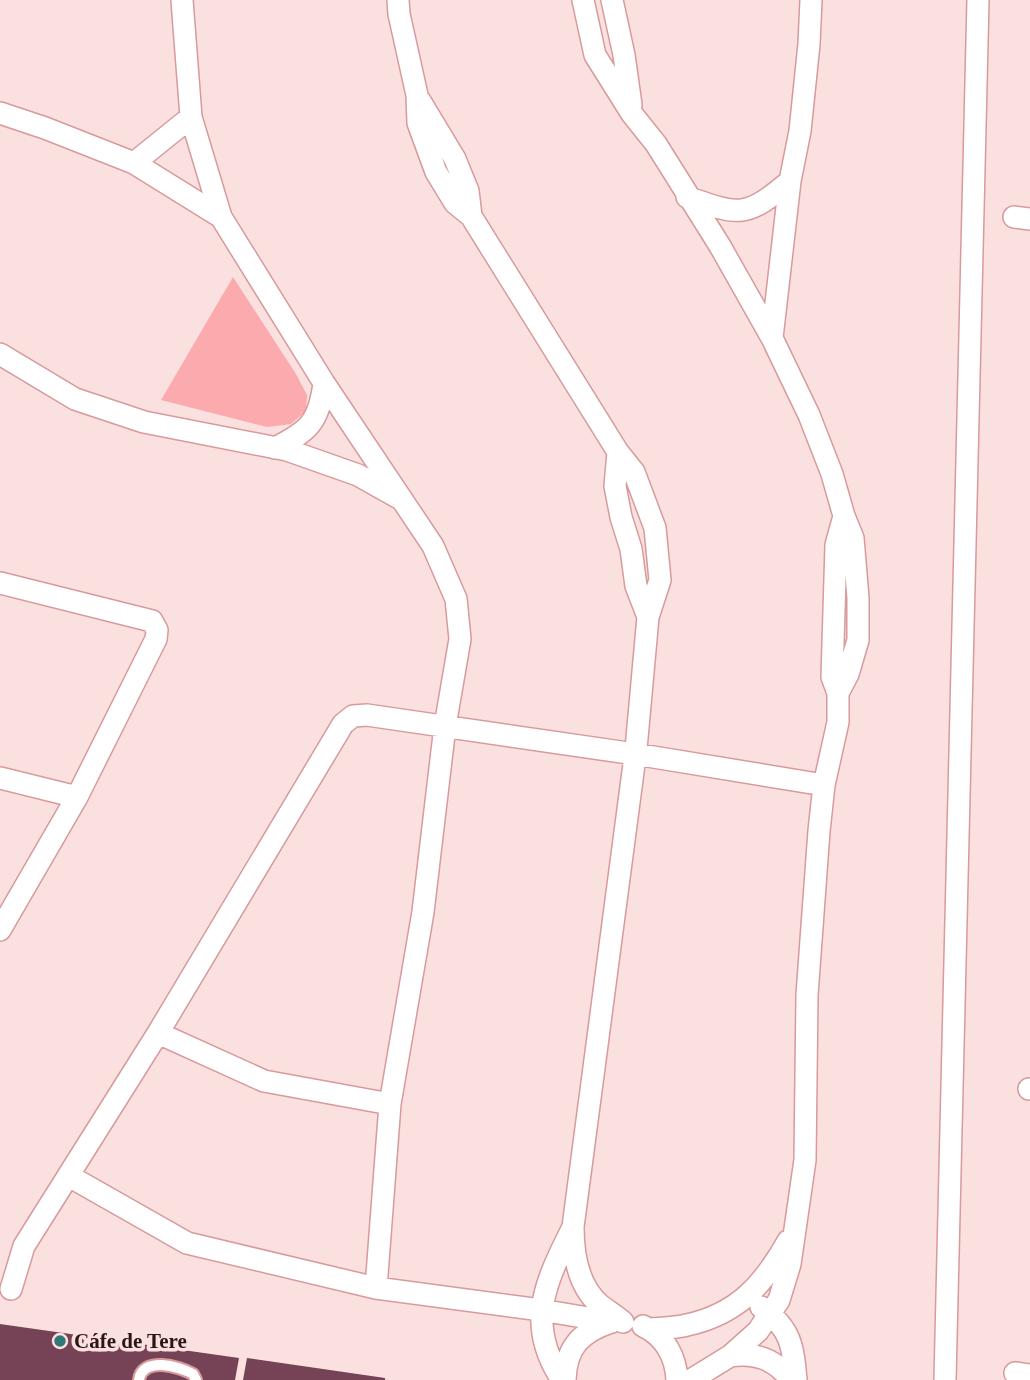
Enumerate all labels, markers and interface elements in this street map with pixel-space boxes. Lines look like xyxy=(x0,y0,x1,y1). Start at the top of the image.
place label: Cáfe de Tere xyxy=(74,1329,187,1353)
marker: Cáfe de Tere xyxy=(52,1333,68,1349)

